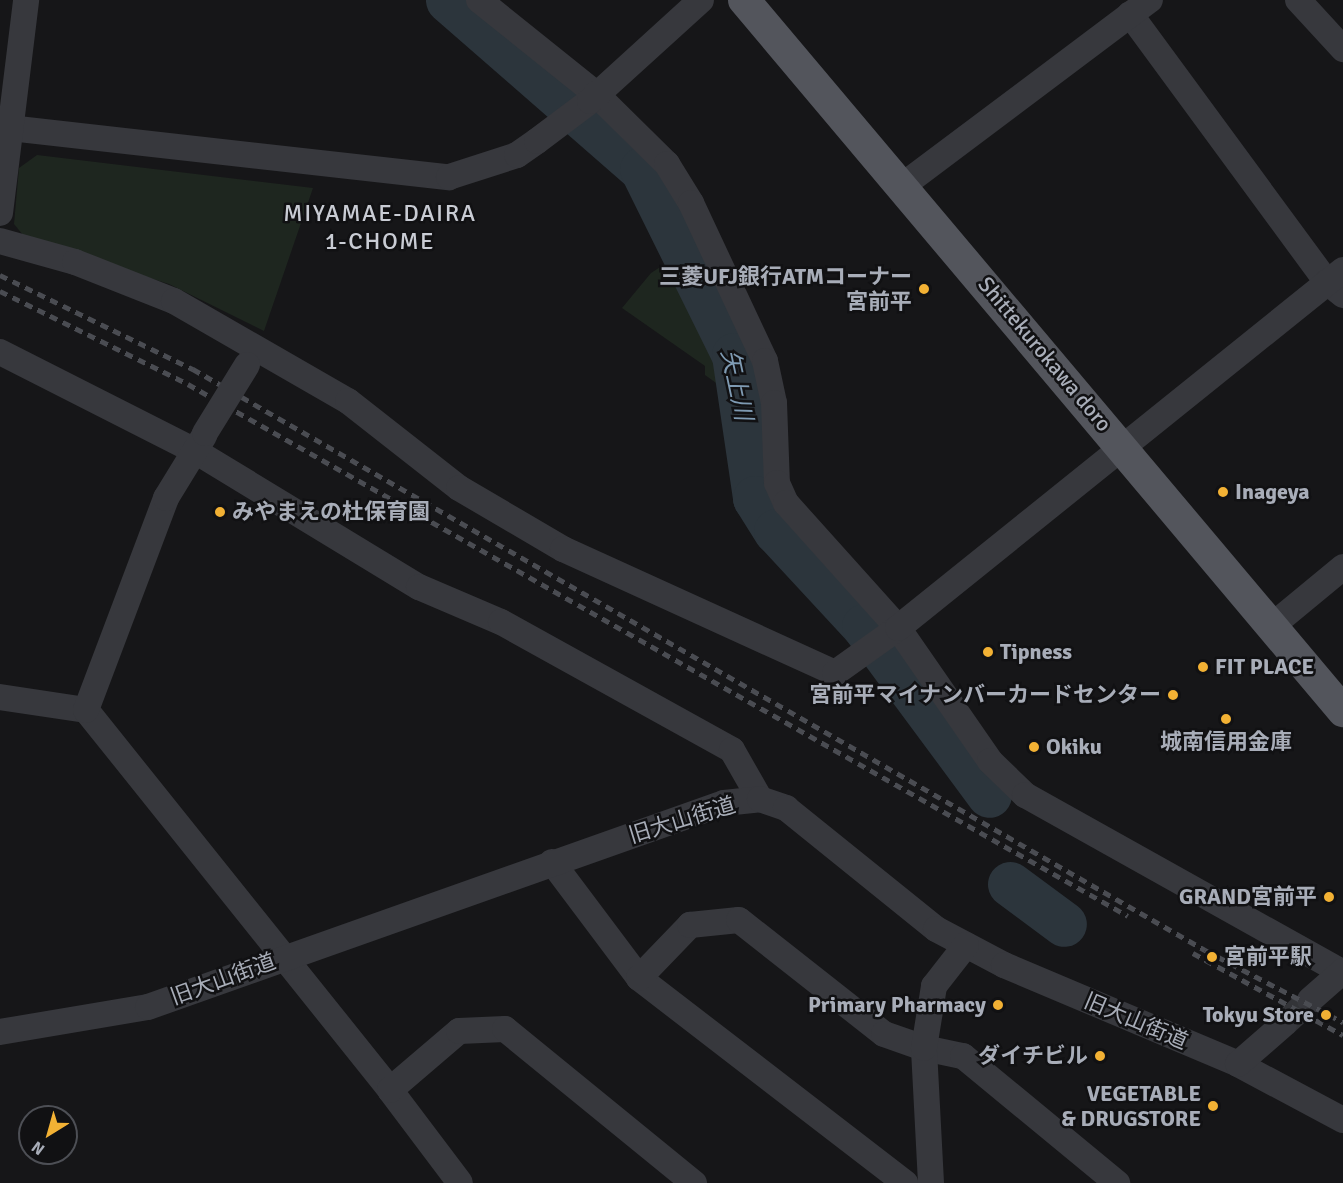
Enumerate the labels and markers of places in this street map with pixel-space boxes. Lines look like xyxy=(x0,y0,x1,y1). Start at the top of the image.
place label: 三菱UFJ銀行ATMコーナー 宮前平 xyxy=(659,263,912,314)
marker: 三菱UFJ銀行ATMコーナー 宮前平 xyxy=(917,282,931,296)
place label: Inageya xyxy=(1235,479,1310,505)
marker: Inageya xyxy=(1216,485,1230,499)
place label: みやまえの杜保育園 xyxy=(232,499,430,525)
marker: みやまえの杜保育園 xyxy=(213,505,227,519)
place label: Tipness xyxy=(1000,639,1072,665)
marker: Tipness xyxy=(981,645,995,659)
place label: FIT PLACE xyxy=(1215,654,1314,680)
marker: FIT PLACE xyxy=(1196,660,1210,674)
place label: 宮前平マイナンバーカードセンター xyxy=(809,682,1161,708)
marker: 宮前平マイナンバーカードセンター xyxy=(1166,688,1180,702)
marker: 城南信用金庫 xyxy=(1219,712,1233,726)
place label: 城南信用金庫 xyxy=(1160,729,1292,755)
place label: Okiku xyxy=(1046,734,1102,760)
marker: Okiku xyxy=(1027,740,1041,754)
place label: GRAND宮前平 xyxy=(1179,884,1317,910)
marker: GRAND宮前平 xyxy=(1322,890,1336,904)
place label: 宮前平駅 xyxy=(1224,944,1312,970)
marker: 宮前平駅 xyxy=(1205,950,1219,964)
place label: Primary Pharmacy xyxy=(808,992,986,1018)
marker: Primary Pharmacy xyxy=(991,998,1005,1012)
place label: Tokyu Store xyxy=(1203,1002,1314,1028)
marker: Tokyu Store xyxy=(1319,1008,1333,1022)
place label: ダイチビル xyxy=(978,1043,1088,1069)
marker: ダイチビル xyxy=(1093,1049,1107,1063)
place label: VEGETABLE & DRUGSTORE xyxy=(1061,1080,1201,1132)
marker: VEGETABLE & DRUGSTORE xyxy=(1206,1099,1220,1113)

